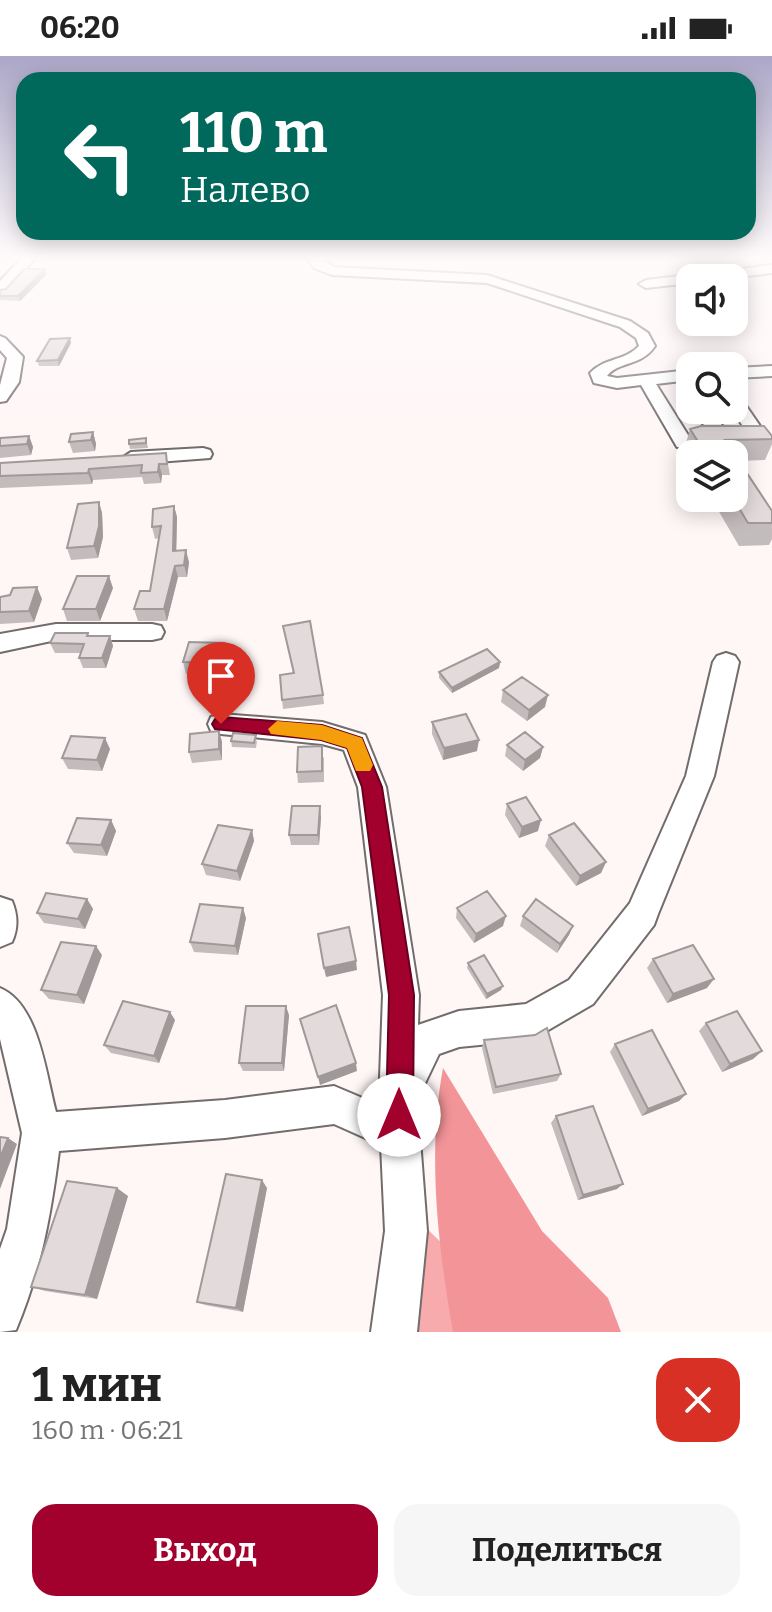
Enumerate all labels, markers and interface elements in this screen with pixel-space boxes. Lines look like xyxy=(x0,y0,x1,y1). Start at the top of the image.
text: 06:20 xyxy=(40,10,120,46)
text: 110 m xyxy=(180,100,327,167)
icon: left xyxy=(48,104,152,208)
text: Налево xyxy=(180,168,311,212)
map controls xyxy=(676,264,748,512)
button: sound xyxy=(676,264,748,336)
button: search xyxy=(676,352,748,424)
button: layers xyxy=(676,440,748,512)
pin xyxy=(187,642,255,724)
icon: arrive xyxy=(199,654,243,698)
position arrow xyxy=(357,1073,441,1157)
text: 1 мин xyxy=(32,1356,162,1414)
button: close xyxy=(656,1358,740,1442)
text: 160 m · 06:21 xyxy=(32,1415,183,1446)
button: Выход xyxy=(32,1504,378,1596)
button: Поделиться xyxy=(394,1504,740,1596)

